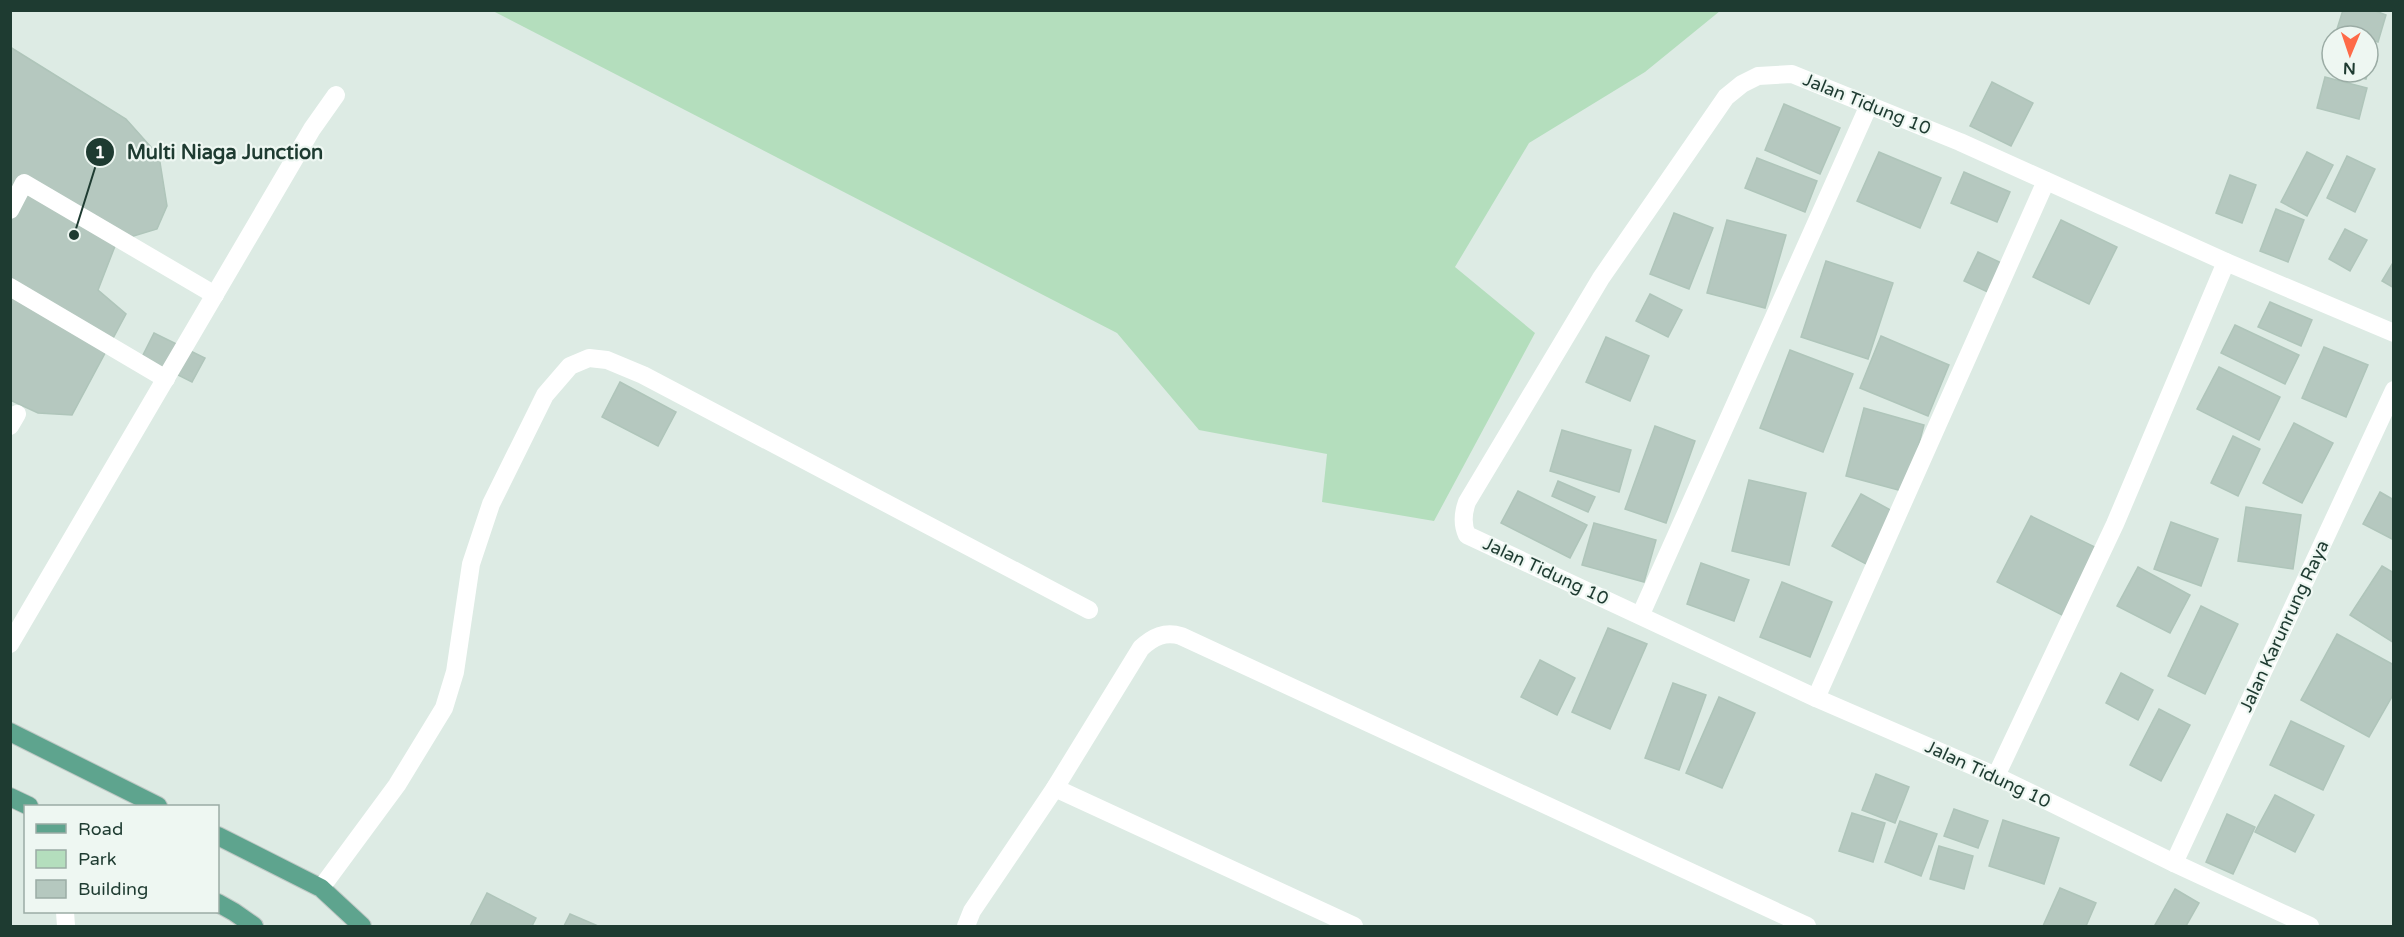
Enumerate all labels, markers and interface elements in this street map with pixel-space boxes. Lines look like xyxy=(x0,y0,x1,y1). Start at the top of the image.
north arrow xyxy=(2320,24,2380,84)
text: N xyxy=(2343,58,2356,78)
street label: Jalan Tidung 10 xyxy=(1800,68,1934,140)
callout: Multi Niaga Junction xyxy=(85,133,335,171)
text: 1 xyxy=(94,141,106,163)
text: Multi Niaga Junction xyxy=(127,141,323,165)
street label: Jalan Tidung 10 xyxy=(1480,532,1612,610)
street label: Jalan Karunrung Raya xyxy=(2235,537,2333,715)
street label: Jalan Tidung 10 xyxy=(1922,735,2054,813)
legend xyxy=(24,805,219,913)
text: Road xyxy=(78,818,123,840)
text: Park xyxy=(78,848,117,870)
text: Building xyxy=(78,878,148,900)

